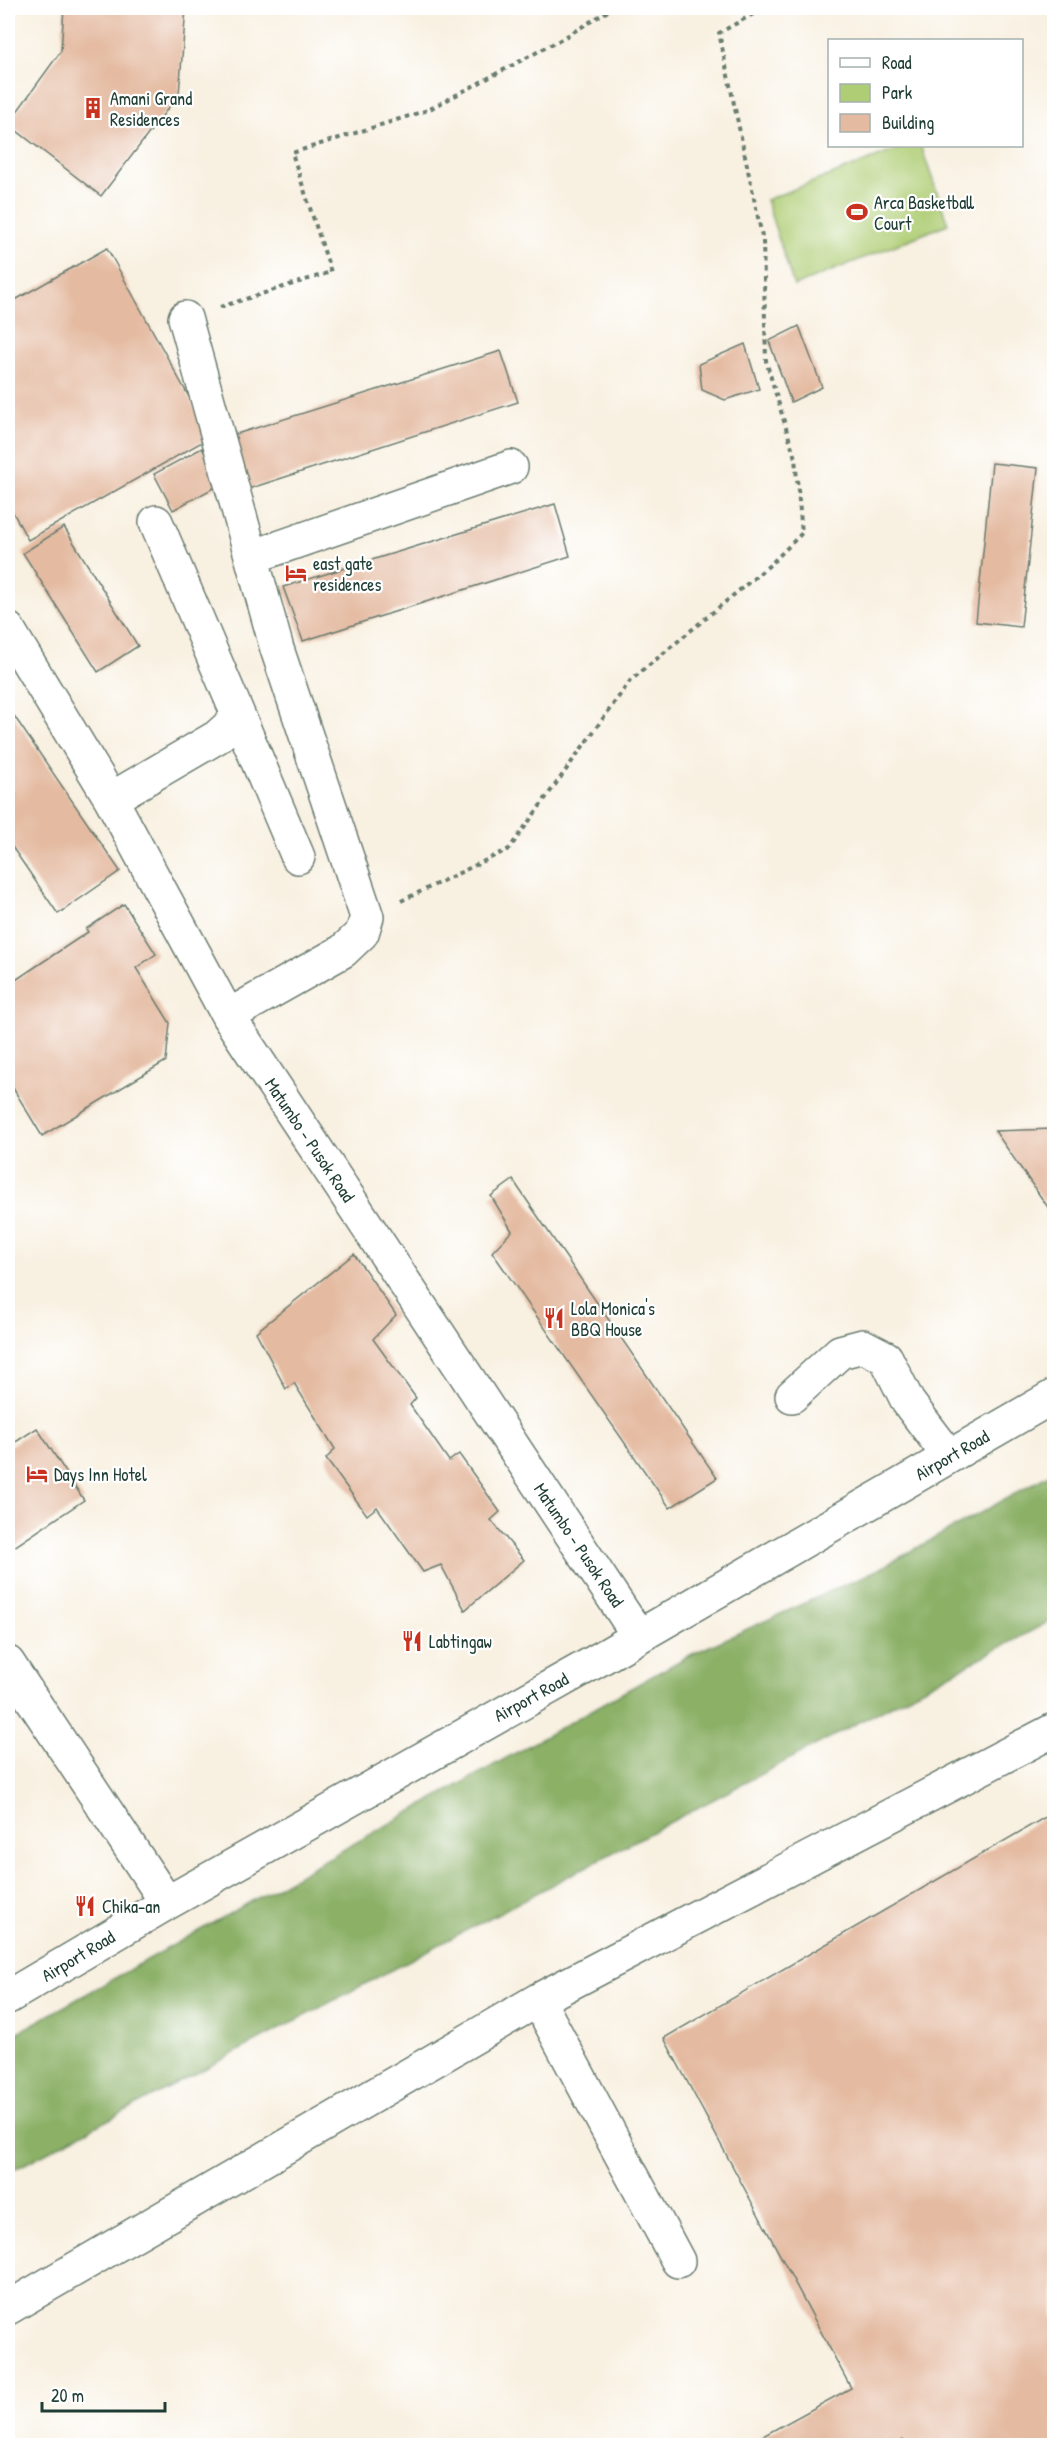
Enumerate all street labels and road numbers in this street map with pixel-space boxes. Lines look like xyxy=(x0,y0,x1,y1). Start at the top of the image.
street label: Matumbo - Pusok Road xyxy=(259,1073,361,1207)
street label: Airport Road xyxy=(910,1424,994,1486)
street label: Matumbo - Pusok Road xyxy=(528,1478,630,1612)
street label: Airport Road xyxy=(489,1666,573,1728)
street label: Airport Road xyxy=(37,1924,119,1988)

